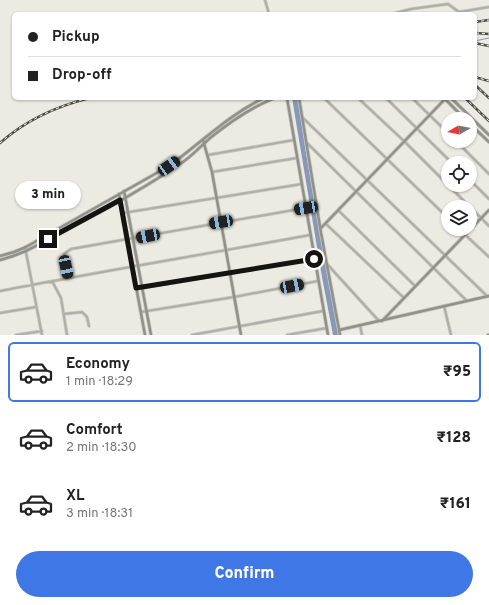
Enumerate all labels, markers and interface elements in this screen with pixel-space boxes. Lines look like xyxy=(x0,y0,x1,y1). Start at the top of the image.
text: Pickup xyxy=(52,28,100,47)
text: Drop-off xyxy=(52,66,112,85)
north arrow xyxy=(441,112,477,148)
map controls xyxy=(441,112,477,236)
car xyxy=(156,154,182,178)
button: locate xyxy=(441,156,477,192)
callout: 3 min xyxy=(15,181,81,209)
text: 3 min xyxy=(31,187,65,203)
car xyxy=(293,200,319,216)
button: layers xyxy=(441,200,477,236)
car xyxy=(208,214,234,230)
car xyxy=(135,228,161,244)
route end xyxy=(39,230,57,248)
route start xyxy=(305,250,323,268)
car xyxy=(58,254,74,280)
car xyxy=(279,278,305,294)
icon: car xyxy=(18,354,54,390)
text: Economy xyxy=(66,355,130,374)
text: ₹95 xyxy=(443,363,471,382)
text: 1 min · 18:29 xyxy=(66,374,133,390)
icon: car xyxy=(18,420,54,456)
text: Comfort xyxy=(66,421,123,440)
text: ₹128 xyxy=(436,429,471,448)
text: 2 min · 18:30 xyxy=(66,440,137,456)
icon: car xyxy=(18,486,54,522)
text: XL xyxy=(66,487,84,506)
text: ₹161 xyxy=(439,495,471,514)
text: 3 min · 18:31 xyxy=(66,506,133,522)
button: Confirm xyxy=(16,551,473,597)

